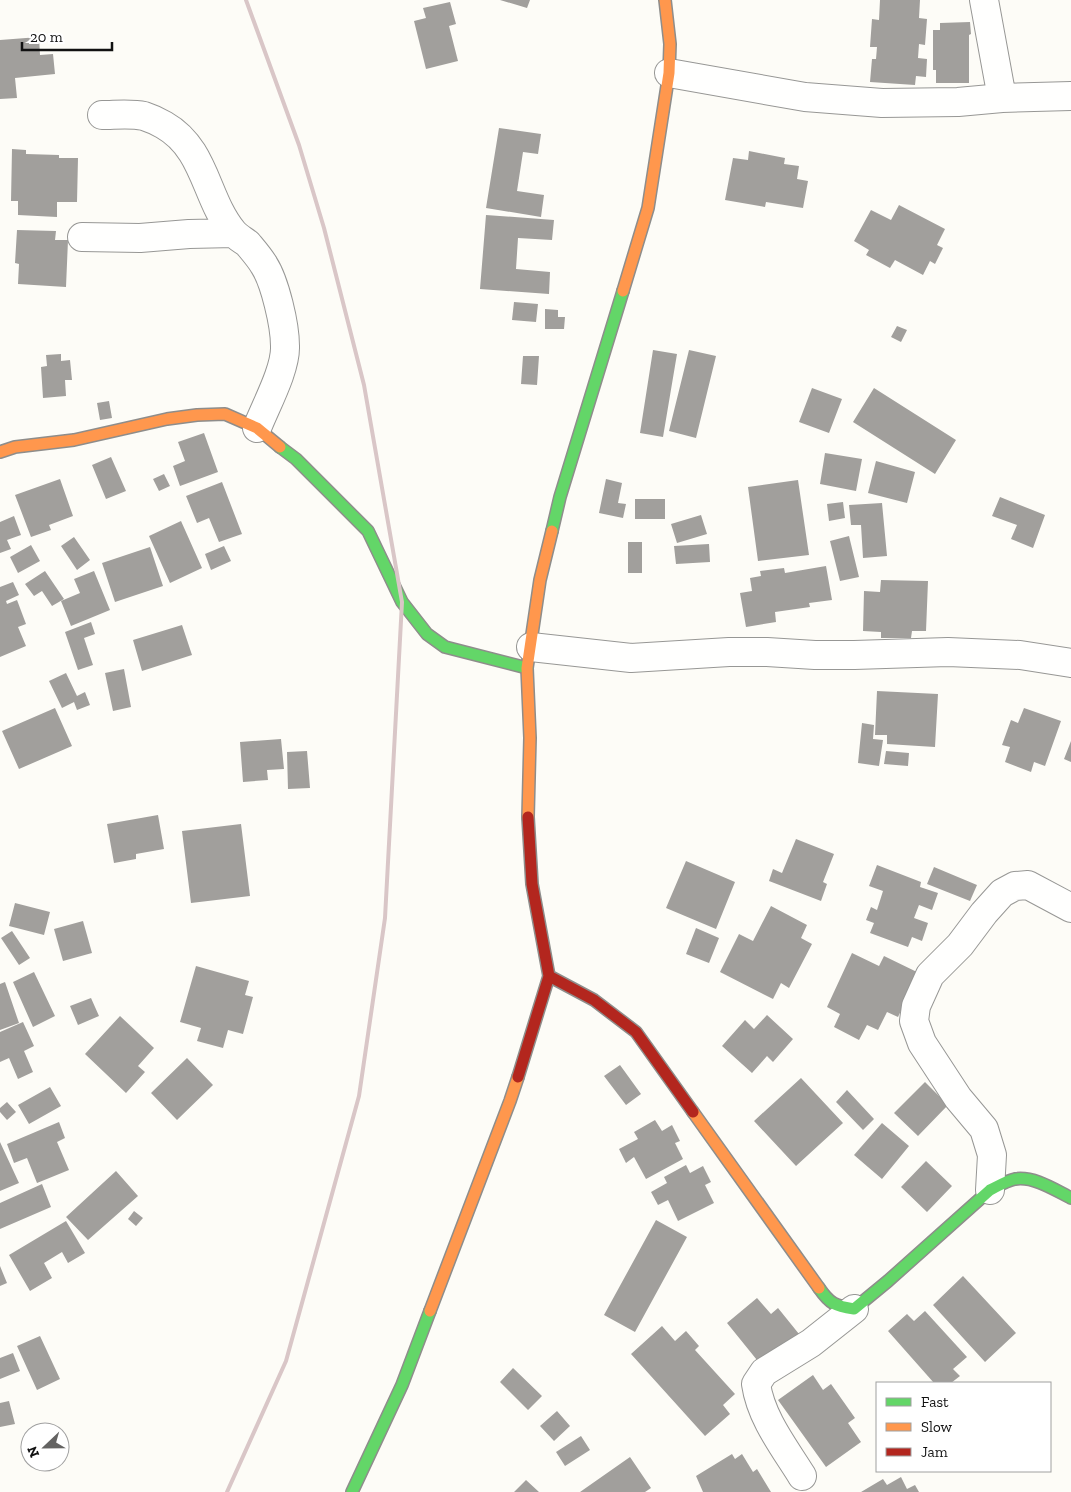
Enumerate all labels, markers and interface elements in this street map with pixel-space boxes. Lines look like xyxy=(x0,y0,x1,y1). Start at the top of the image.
scale bar xyxy=(22,20,112,52)
text: 20 m xyxy=(30,28,63,46)
legend xyxy=(876,1382,1051,1472)
text: Fast xyxy=(921,1393,949,1411)
text: Slow xyxy=(921,1418,953,1436)
north arrow xyxy=(20,1422,70,1472)
text: N xyxy=(23,1443,43,1460)
text: Jam xyxy=(921,1443,948,1461)

